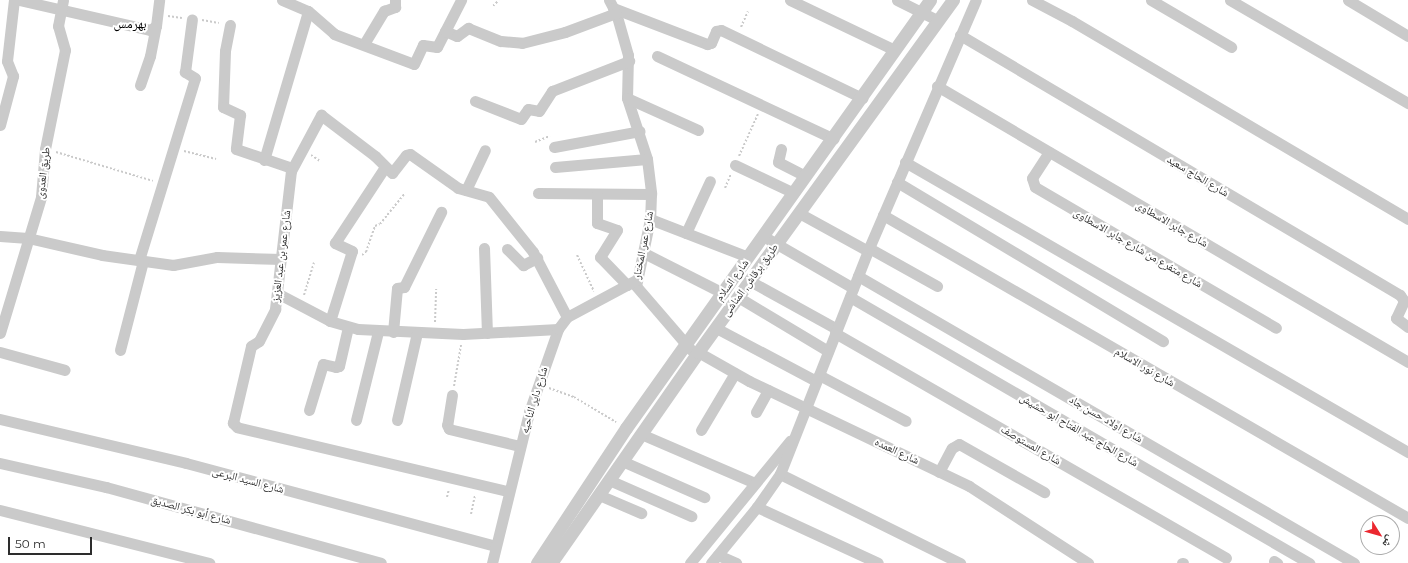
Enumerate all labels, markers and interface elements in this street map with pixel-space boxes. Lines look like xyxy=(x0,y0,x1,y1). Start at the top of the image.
district label: بهرمس xyxy=(114,15,146,31)
street label: طريق العدوى xyxy=(33,146,53,200)
street label: شارع الحاج سعيد xyxy=(1165,152,1231,200)
street label: شارع جابر الاسطاوى xyxy=(1134,198,1210,250)
street label: شارع متفرع من شارع جابر الاسطاوى xyxy=(1071,206,1205,290)
street label: شارع عمر بن عبد العزيز xyxy=(269,209,293,303)
street label: شارع عمر المختار xyxy=(630,210,656,280)
street label: طريق برقاش, المناشى xyxy=(719,241,781,319)
street label: شارع السلام xyxy=(713,257,751,303)
street label: شارع نور الاسلام xyxy=(1113,345,1177,389)
street label: شارع داير الناحيه xyxy=(518,365,550,435)
street label: شارع الحاج عبد الفتاح ابو حشيش xyxy=(1017,391,1141,469)
street label: شارع اولاد حسن جاد xyxy=(1067,393,1145,445)
street label: شارع المستوصف xyxy=(999,422,1063,468)
street label: شارع العمده xyxy=(873,435,921,467)
street label: شارع السيد البرعى xyxy=(211,464,285,496)
street label: شارع أبو بكر الصديق xyxy=(149,493,233,527)
north arrow xyxy=(1360,515,1400,555)
scale bar xyxy=(10,529,94,555)
text: ش xyxy=(1380,533,1398,550)
text: 50 m xyxy=(15,536,46,551)

